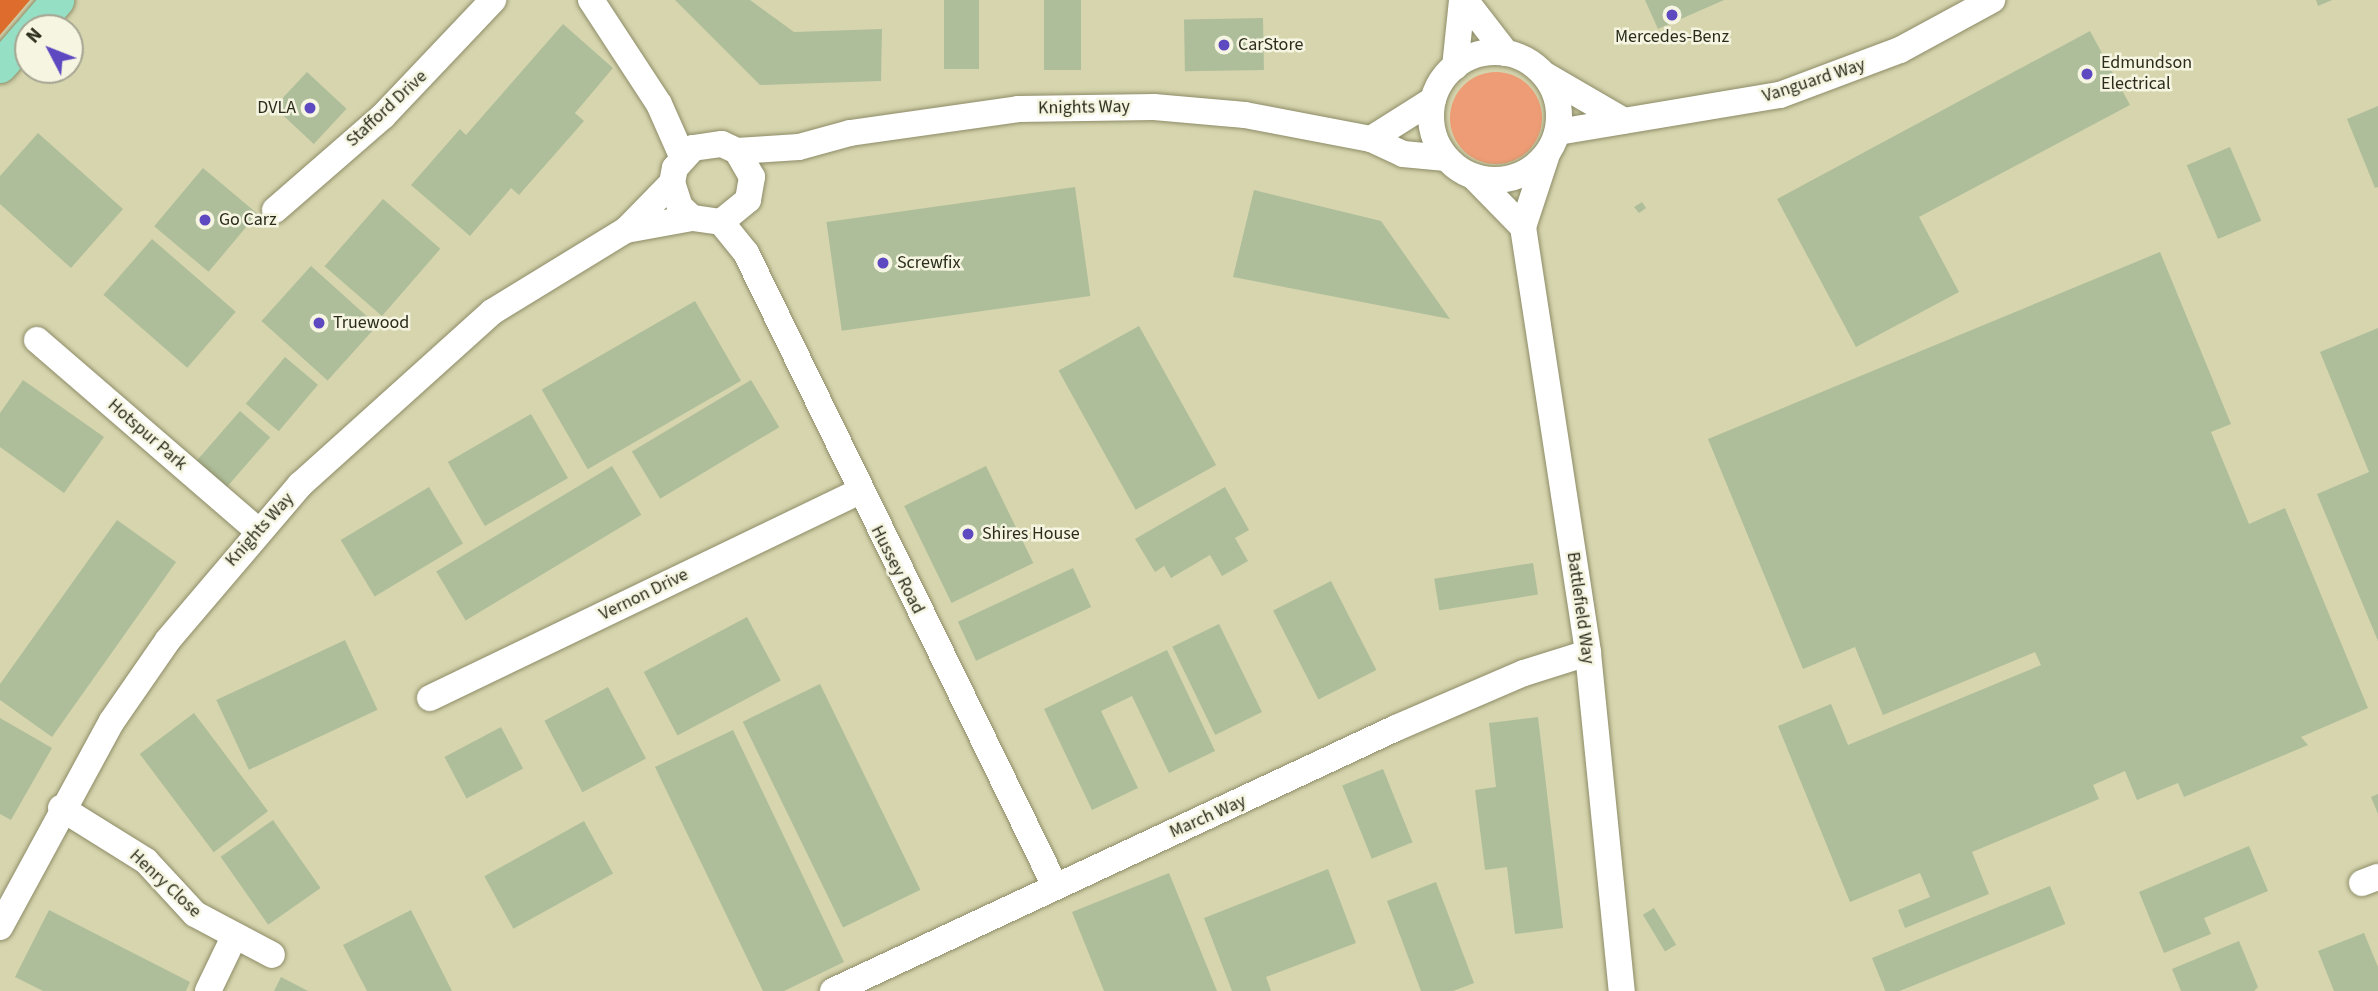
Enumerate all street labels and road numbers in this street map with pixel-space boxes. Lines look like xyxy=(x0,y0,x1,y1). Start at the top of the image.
street label: Vanguard Way xyxy=(1760,54,1868,108)
street label: Stafford Drive xyxy=(342,66,432,152)
street label: Knights Way xyxy=(1038,96,1130,120)
street label: Hotspur Park xyxy=(103,395,191,475)
street label: Knights Way xyxy=(221,489,299,571)
street label: Hussey Road xyxy=(866,522,928,618)
street label: Battlefield Way xyxy=(1561,551,1599,665)
street label: Vernon Drive xyxy=(596,564,692,626)
street label: March Way xyxy=(1167,791,1249,843)
street label: Henry Close xyxy=(125,845,205,923)

